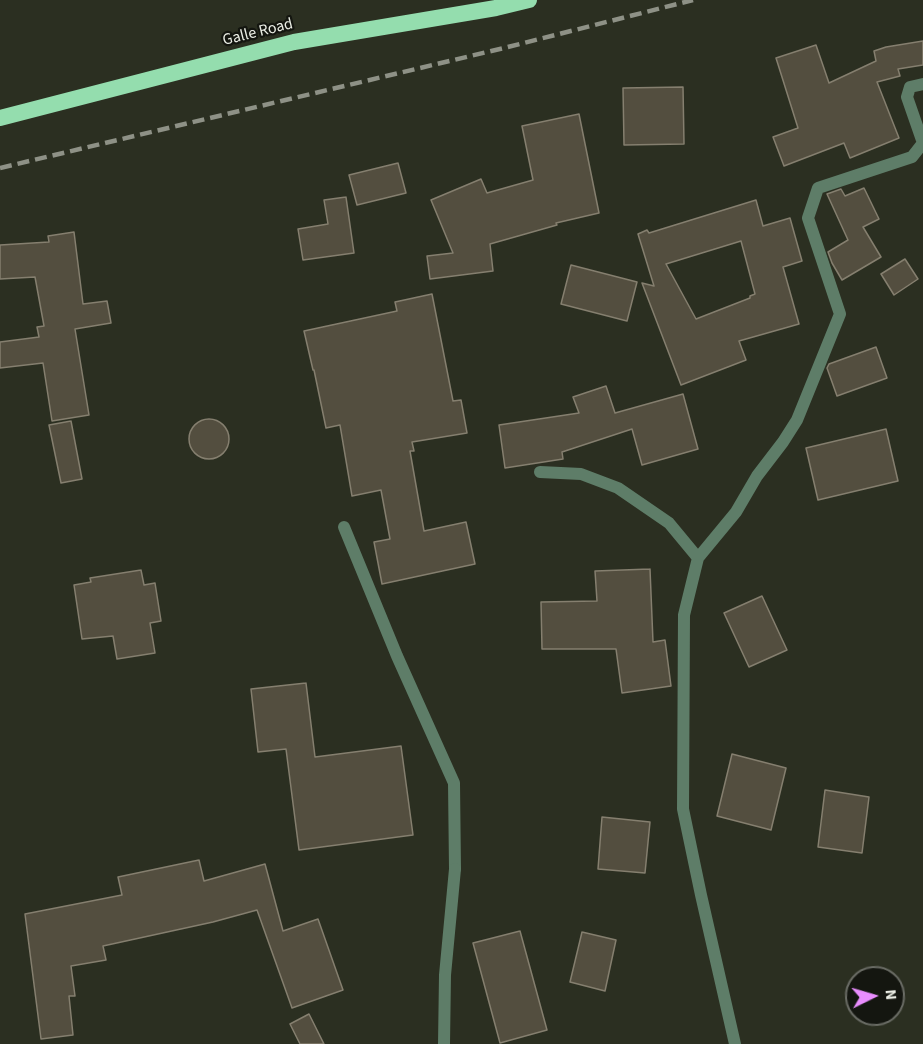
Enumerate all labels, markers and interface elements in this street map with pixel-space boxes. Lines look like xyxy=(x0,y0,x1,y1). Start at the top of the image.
street label: Galle Road xyxy=(221,15,295,51)
north arrow xyxy=(845,966,905,1026)
text: N xyxy=(880,988,902,1001)

